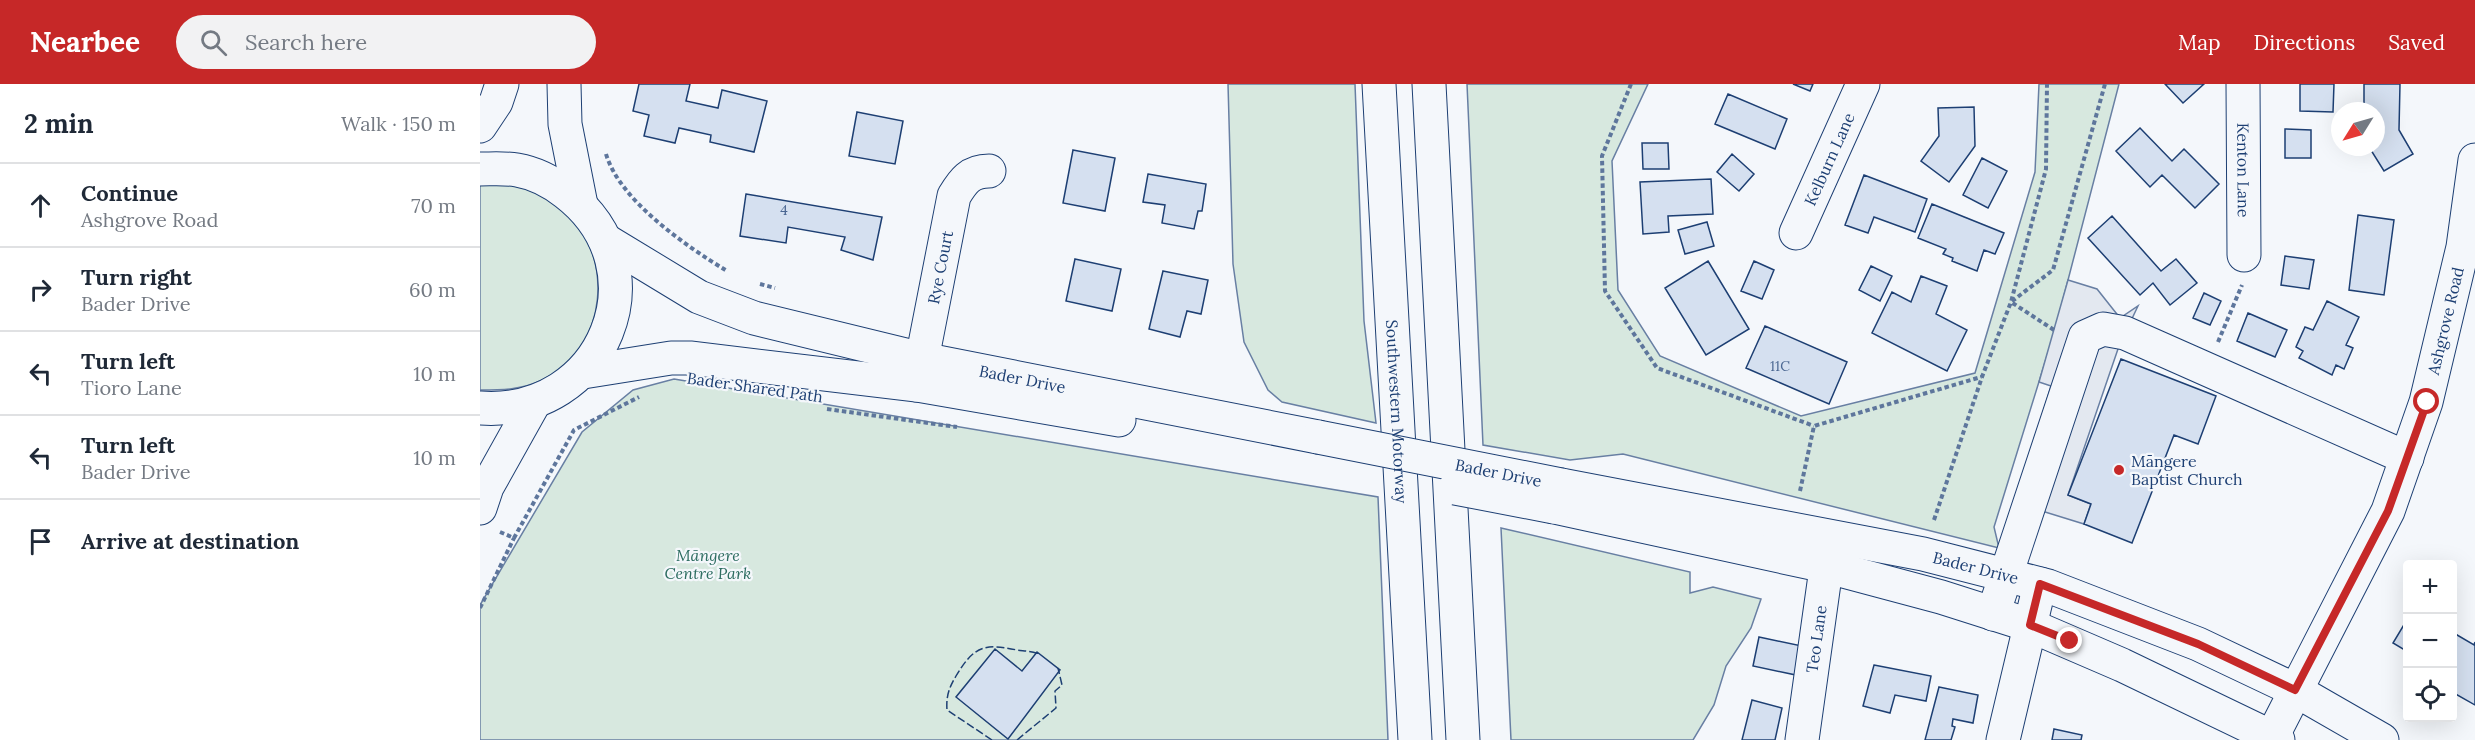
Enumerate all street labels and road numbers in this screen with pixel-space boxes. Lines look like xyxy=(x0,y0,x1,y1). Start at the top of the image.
street label: Kelburn Lane xyxy=(1800,109,1859,209)
street label: Kenton Lane xyxy=(2233,123,2254,218)
street label: Rye Court xyxy=(923,228,957,306)
street label: Ashgrove Road xyxy=(2423,264,2468,378)
street label: Southwestern Motorway xyxy=(1382,319,1412,504)
street label: Bader Drive xyxy=(977,360,1068,397)
street label: Bader Shared Path xyxy=(686,368,825,407)
street label: Bader Drive xyxy=(1454,454,1544,491)
street label: Bader Drive xyxy=(1931,547,2021,588)
street label: Teo Lane xyxy=(1802,604,1831,674)

